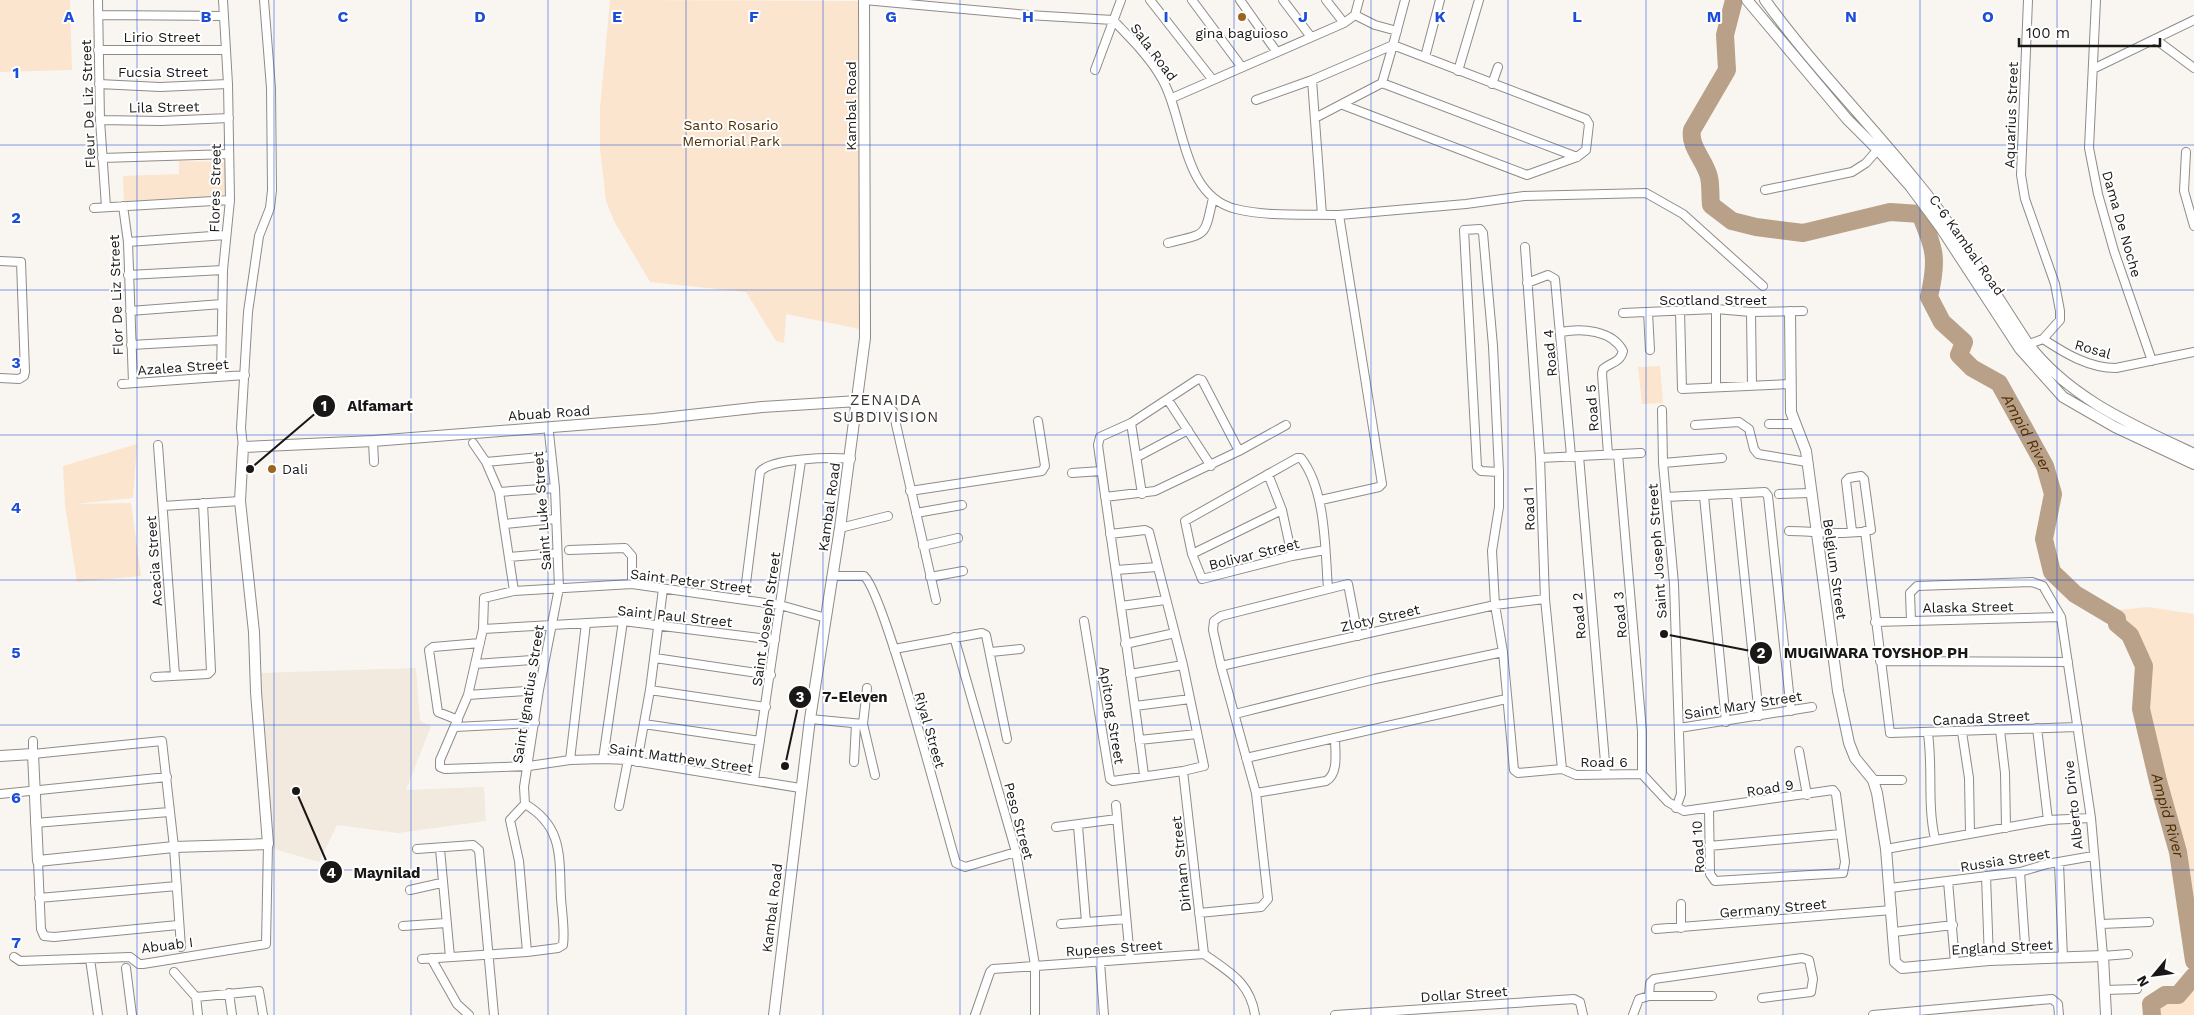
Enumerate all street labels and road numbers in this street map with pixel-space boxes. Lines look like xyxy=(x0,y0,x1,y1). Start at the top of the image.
street label: Sala Road xyxy=(1127,20,1181,84)
street label: Lirio Street xyxy=(124,29,201,45)
street label: Fleur De Liz Street xyxy=(78,39,98,169)
street label: Kambal Road xyxy=(843,61,859,151)
street label: Aquarius Street xyxy=(2001,61,2021,169)
street label: Fucsia Street xyxy=(118,64,208,80)
street label: Lila Street xyxy=(128,98,200,116)
street label: Flores Street xyxy=(206,143,224,233)
street label: Dama De Noche xyxy=(2099,169,2145,279)
street label: C-6 Kambal Road xyxy=(1926,191,2008,299)
street label: Flor De Liz Street xyxy=(106,234,126,356)
street label: Scotland Street xyxy=(1659,292,1767,308)
street label: Road 4 xyxy=(1540,329,1560,377)
street label: Rosal xyxy=(2073,336,2114,362)
street label: Azalea Street xyxy=(137,356,229,378)
street label: Road 5 xyxy=(1582,384,1602,432)
street label: Abuab Road xyxy=(507,402,591,424)
street label: Saint Luke Street xyxy=(530,451,554,571)
street label: Kambal Road xyxy=(815,461,843,553)
street label: Saint Joseph Street xyxy=(1644,483,1670,619)
street label: Road 1 xyxy=(1520,487,1538,531)
street label: Acacia Street xyxy=(143,515,165,607)
street label: Belgium Street xyxy=(1820,518,1850,621)
street label: Bolivar Street xyxy=(1207,535,1301,573)
street label: Saint Joseph Street xyxy=(749,551,783,687)
street label: Saint Peter Street xyxy=(629,566,753,596)
street label: Road 3 xyxy=(1610,591,1630,639)
street label: Road 2 xyxy=(1569,592,1589,640)
street label: Alaska Street xyxy=(1922,598,2014,616)
street label: Zloty Street xyxy=(1339,601,1421,635)
street label: Saint Paul Street xyxy=(617,602,733,630)
street label: Saint Ignatius Street xyxy=(509,624,547,764)
street label: Apitong Street xyxy=(1096,665,1128,765)
street label: Saint Mary Street xyxy=(1683,688,1803,722)
street label: Riyal Street xyxy=(911,690,949,770)
street label: Canada Street xyxy=(1932,707,2030,729)
street label: Saint Matthew Street xyxy=(608,740,754,776)
street label: Road 6 xyxy=(1580,754,1628,770)
street label: Alberto Drive xyxy=(2060,760,2086,850)
street label: Road 9 xyxy=(1745,776,1795,800)
street label: Peso Street xyxy=(1001,781,1037,861)
street label: Dirham Street xyxy=(1168,815,1194,913)
street label: Road 10 xyxy=(1689,820,1707,874)
street label: Russia Street xyxy=(1959,845,2051,875)
street label: Kambal Road xyxy=(759,863,785,953)
street label: Germany Street xyxy=(1719,895,1827,921)
street label: Abuab I xyxy=(140,934,194,956)
street label: England Street xyxy=(1951,936,2053,958)
street label: Rupees Street xyxy=(1065,937,1163,959)
street label: Dollar Street xyxy=(1420,983,1508,1005)

